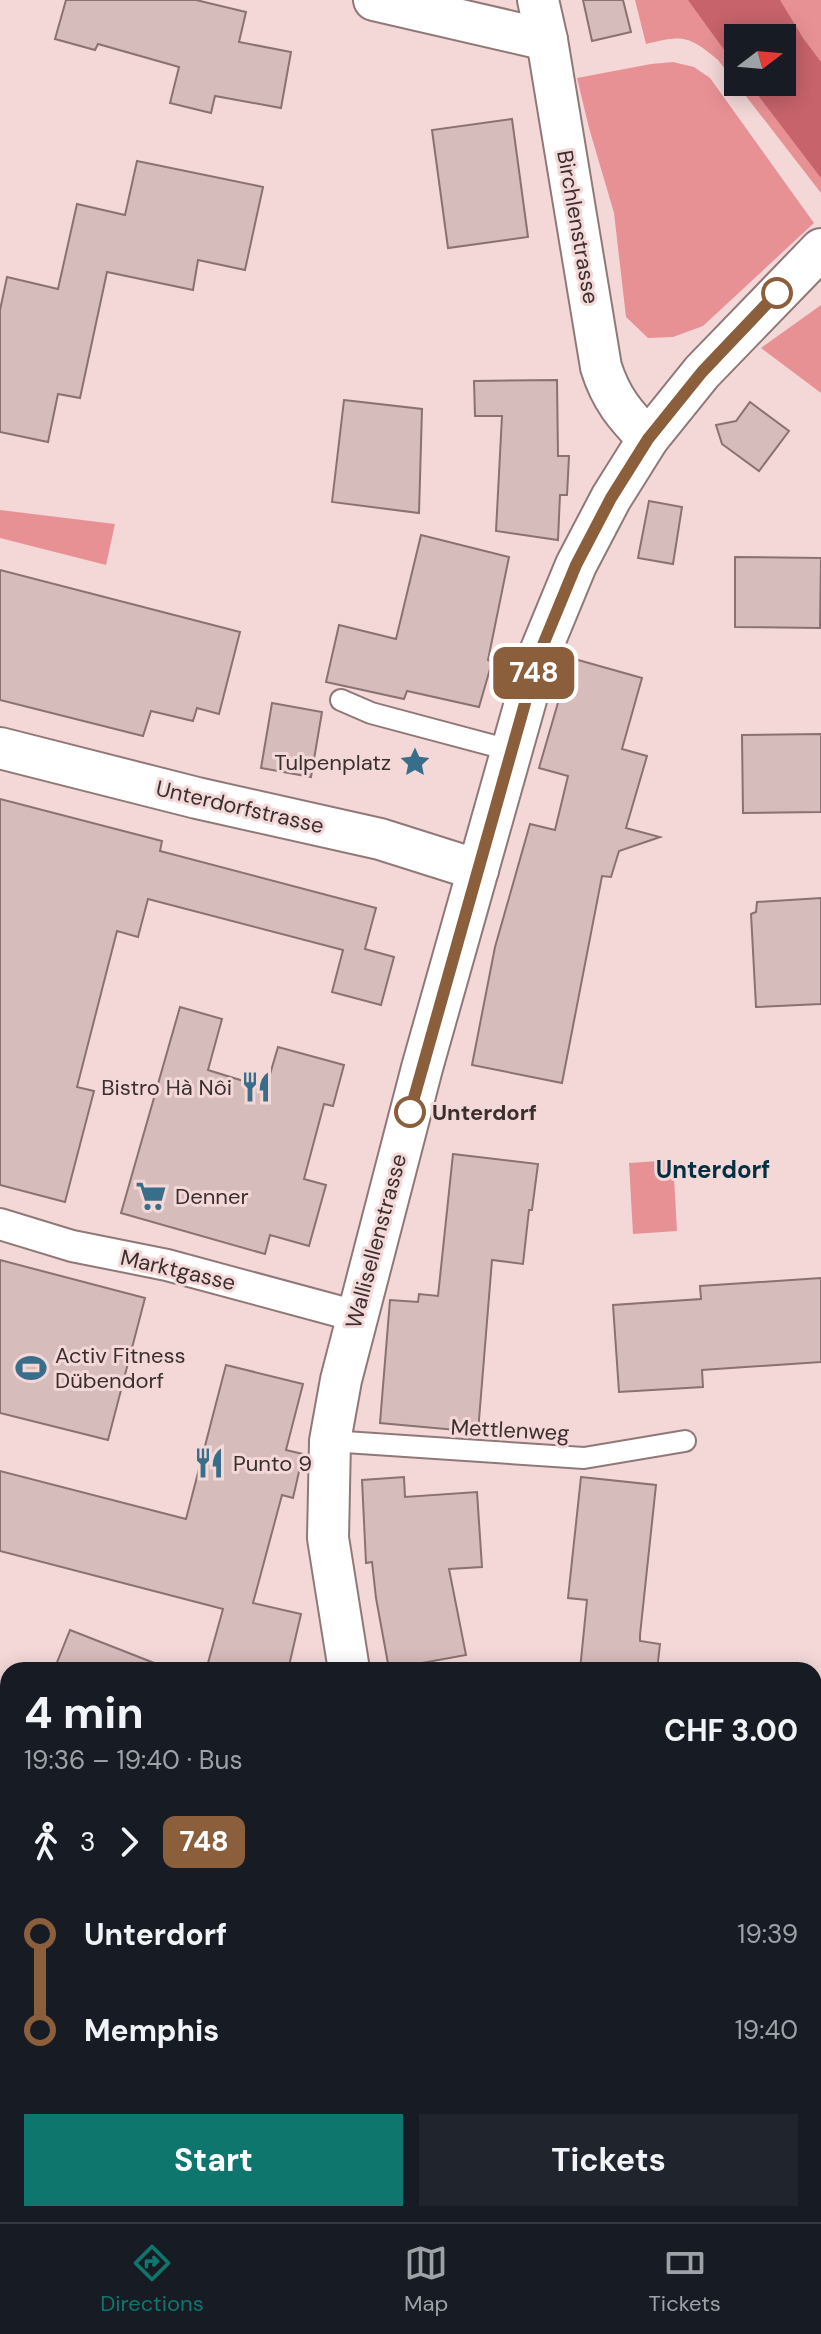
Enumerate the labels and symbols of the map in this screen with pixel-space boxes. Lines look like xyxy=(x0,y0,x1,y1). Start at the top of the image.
north arrow xyxy=(724,24,796,96)
street label: Birchlenstrasse xyxy=(550,148,606,306)
unlabelled marker xyxy=(762,278,792,308)
line badge: 748 xyxy=(488,647,580,699)
place icon: Tulpenplatz xyxy=(398,745,432,779)
place label: Tulpenplatz xyxy=(274,748,391,777)
street label: Unterdorfstrasse xyxy=(153,774,327,840)
restaurant icon: Bistro Hà Nôi xyxy=(239,1070,273,1104)
place label: Bistro Hà Nôi xyxy=(101,1073,232,1102)
marker: Unterdorf xyxy=(395,1097,425,1127)
place label: Unterdorf xyxy=(432,1098,537,1127)
street label: Wallisellenstrasse xyxy=(339,1150,413,1332)
district label: Unterdorf xyxy=(656,1154,770,1185)
supermarket icon: Denner xyxy=(134,1179,168,1213)
place label: Denner xyxy=(175,1182,249,1211)
street label: Marktgasse xyxy=(118,1243,238,1297)
place label: Activ Fitness Dübendorf xyxy=(55,1341,186,1395)
sports icon: Activ Fitness Dübendorf xyxy=(14,1351,48,1385)
street label: Mettlenweg xyxy=(450,1412,570,1448)
restaurant icon: Punto 9 xyxy=(192,1446,226,1480)
place label: Punto 9 xyxy=(233,1449,312,1478)

